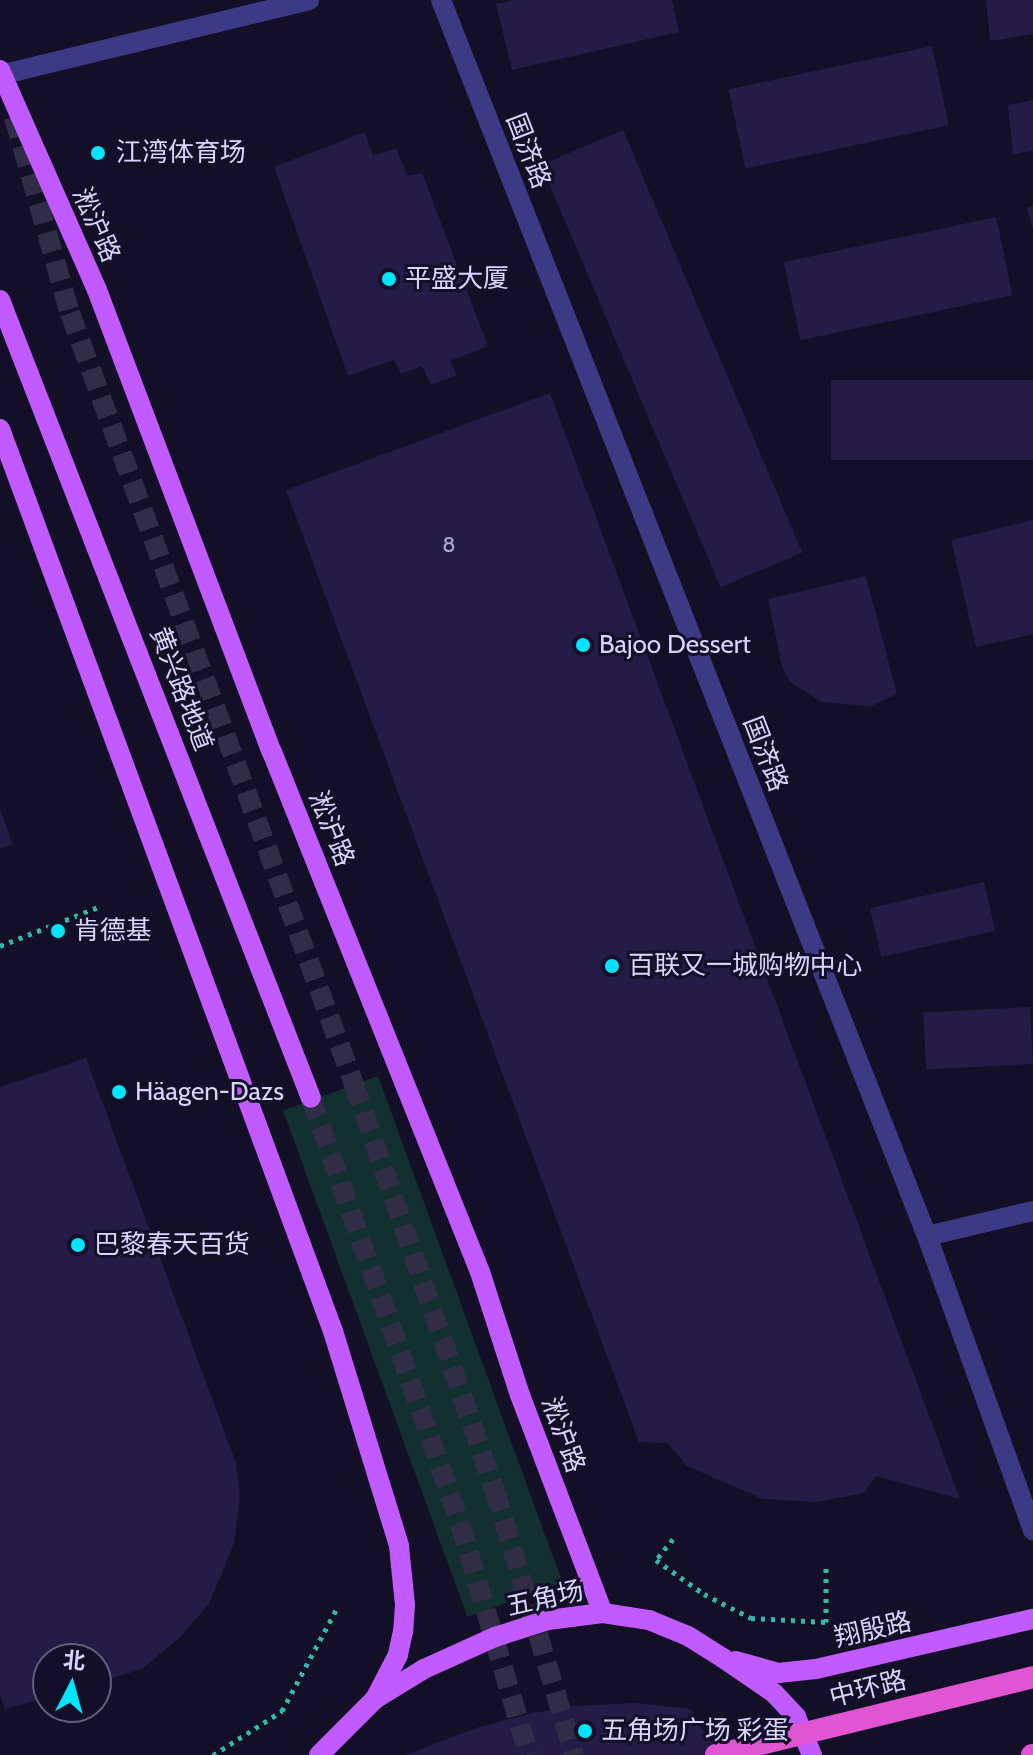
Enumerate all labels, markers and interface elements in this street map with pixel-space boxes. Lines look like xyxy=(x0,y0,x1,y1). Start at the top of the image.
street label: 国济路 xyxy=(499,109,557,193)
place label: 江湾体育场 xyxy=(116,137,246,169)
marker: 江湾体育场 xyxy=(87,142,109,164)
street label: 淞沪路 xyxy=(66,183,126,267)
place label: 平盛大厦 xyxy=(405,263,509,295)
marker: 平盛大厦 xyxy=(380,270,398,288)
house number: 8 xyxy=(442,532,456,558)
street label: 黄兴路地道 xyxy=(143,623,219,755)
place label: Bajoo Dessert xyxy=(599,629,751,661)
marker: Bajoo Dessert xyxy=(574,636,592,654)
street label: 国济路 xyxy=(736,712,794,796)
street label: 淞沪路 xyxy=(302,787,360,871)
place label: 肯德基 xyxy=(74,915,152,947)
marker: 肯德基 xyxy=(49,922,67,940)
place label: 百联又一城购物中心 xyxy=(628,950,862,982)
marker: 百联又一城购物中心 xyxy=(603,957,621,975)
place label: Häagen-Dazs xyxy=(135,1076,284,1108)
marker: Häagen-Dazs xyxy=(110,1083,128,1101)
place label: 巴黎春天百货 xyxy=(94,1229,250,1261)
marker: 巴黎春天百货 xyxy=(69,1236,87,1254)
street label: 淞沪路 xyxy=(535,1393,591,1477)
street label: 五角场 xyxy=(503,1575,587,1623)
street label: 翔殷路 xyxy=(831,1606,915,1654)
north arrow xyxy=(32,1643,112,1723)
text: 北 xyxy=(62,1646,87,1675)
street label: 中环路 xyxy=(826,1664,910,1714)
place label: 五角场广场 彩蛋 xyxy=(601,1715,789,1747)
marker: 五角场广场 彩蛋 xyxy=(576,1722,594,1740)

